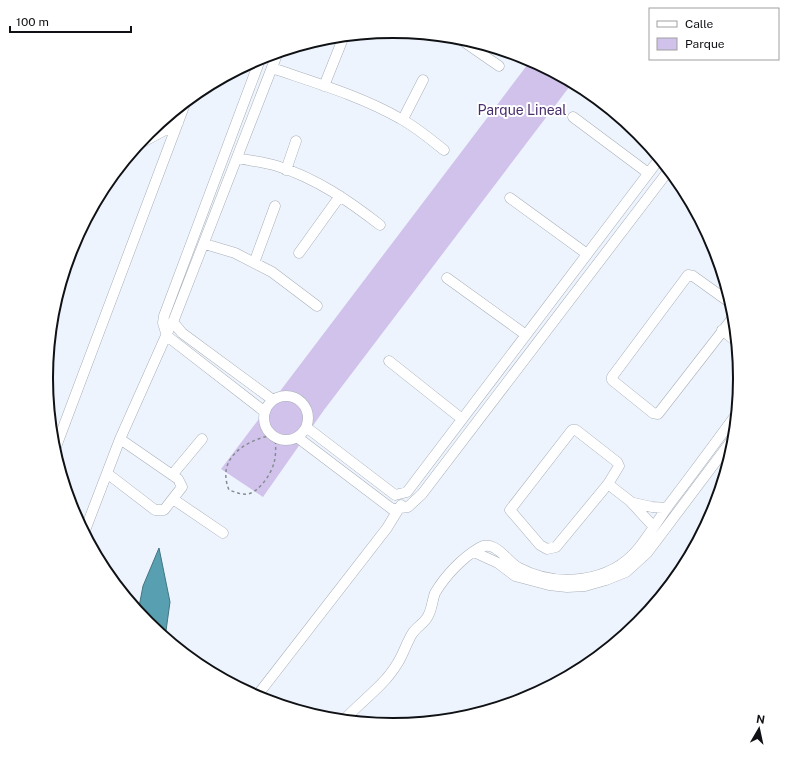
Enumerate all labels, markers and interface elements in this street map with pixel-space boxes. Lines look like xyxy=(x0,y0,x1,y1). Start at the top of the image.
scale bar xyxy=(10,8,131,34)
legend xyxy=(649,8,779,60)
text: 100 m xyxy=(16,15,49,29)
text: Calle xyxy=(685,17,714,31)
text: Parque xyxy=(685,37,725,51)
park label: Parque Lineal xyxy=(477,102,567,118)
north arrow xyxy=(739,709,779,749)
text: N xyxy=(755,713,766,726)

